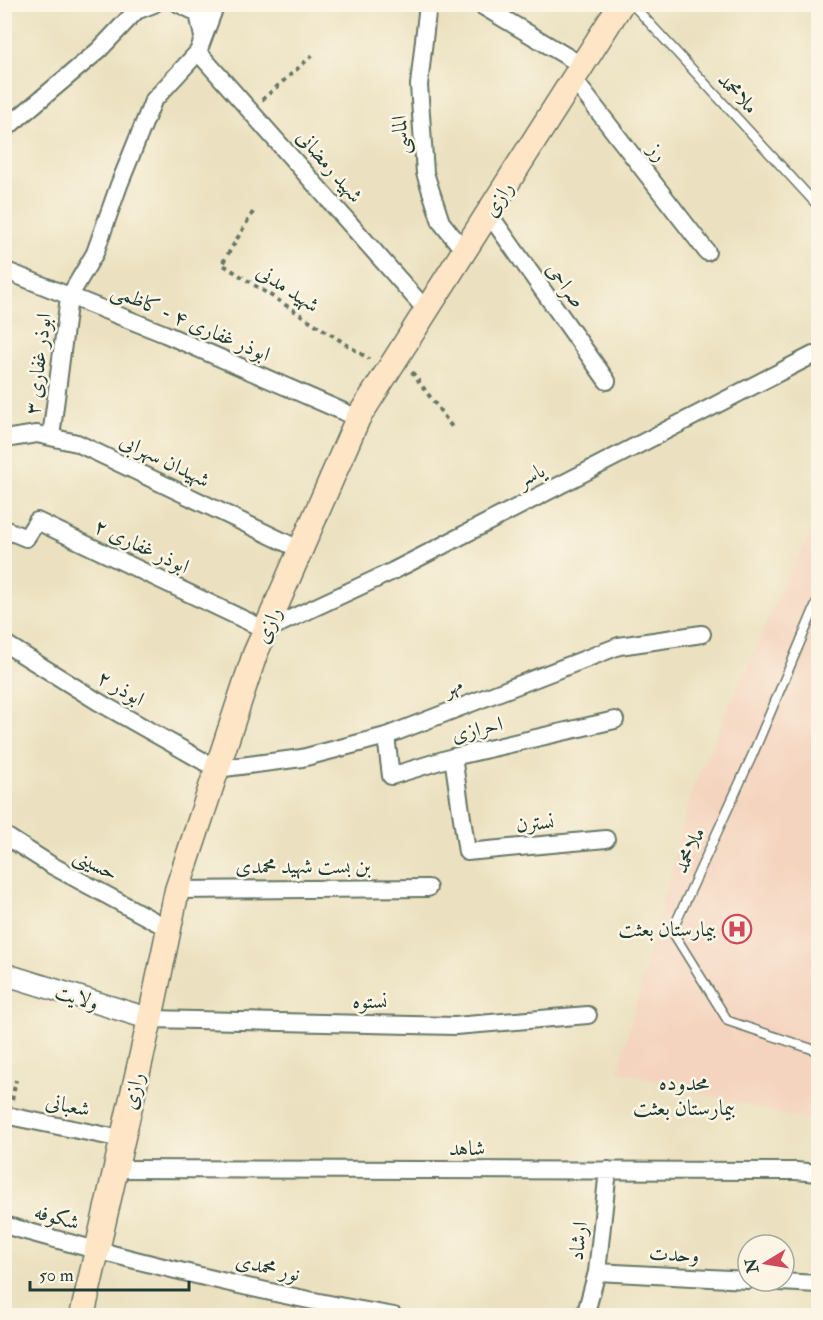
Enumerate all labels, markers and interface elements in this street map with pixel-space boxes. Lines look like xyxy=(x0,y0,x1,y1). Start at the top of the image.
street label: ملامحمد xyxy=(711,67,764,120)
street label: الماسی xyxy=(386,114,416,156)
street label: شهید رمضانی xyxy=(290,124,369,208)
street label: رز xyxy=(641,136,673,167)
street label: رازی xyxy=(477,176,520,222)
street label: صراحی xyxy=(540,257,591,314)
street label: شهید مدنی xyxy=(251,258,324,319)
street label: ابوذر غفاری ۴ - کاظمی xyxy=(107,277,274,368)
street label: ابوذر غفاری ۳ xyxy=(19,312,58,416)
street label: شهیدان سهرابی xyxy=(115,427,214,495)
street label: یاسر xyxy=(511,457,551,495)
street label: ابوذر غفاری ۲ xyxy=(90,513,194,580)
street label: رازی xyxy=(249,603,288,648)
street label: ابوذر ۲ xyxy=(92,664,149,713)
street label: مهر xyxy=(438,671,467,703)
street label: احرازی xyxy=(449,710,505,748)
street label: نسترن xyxy=(515,808,555,839)
street label: ملامحمد xyxy=(667,823,712,878)
street label: حسینی xyxy=(69,842,122,888)
street label: بن بست شهید محمدی xyxy=(235,853,371,880)
hospital icon: بیمارستان بعثت xyxy=(721,913,753,945)
place label: بیمارستان بعثت xyxy=(618,916,717,943)
street label: ولایت xyxy=(52,978,102,1017)
street label: نستوه xyxy=(352,988,388,1015)
district label: محدوده بیمارستان بعثت xyxy=(633,1069,736,1122)
street label: رازی xyxy=(116,1070,151,1112)
street label: شعبانی xyxy=(43,1088,93,1123)
street label: شاهد xyxy=(449,1135,485,1162)
street label: شکوفه xyxy=(31,1198,83,1237)
street label: ارشاد xyxy=(563,1220,594,1262)
north arrow xyxy=(736,1233,796,1293)
street label: وحدت xyxy=(648,1240,700,1269)
street label: نور محمدی xyxy=(233,1247,303,1288)
scale bar xyxy=(30,1254,189,1292)
text: N xyxy=(741,1256,764,1276)
text: 50 m xyxy=(39,1264,74,1287)

